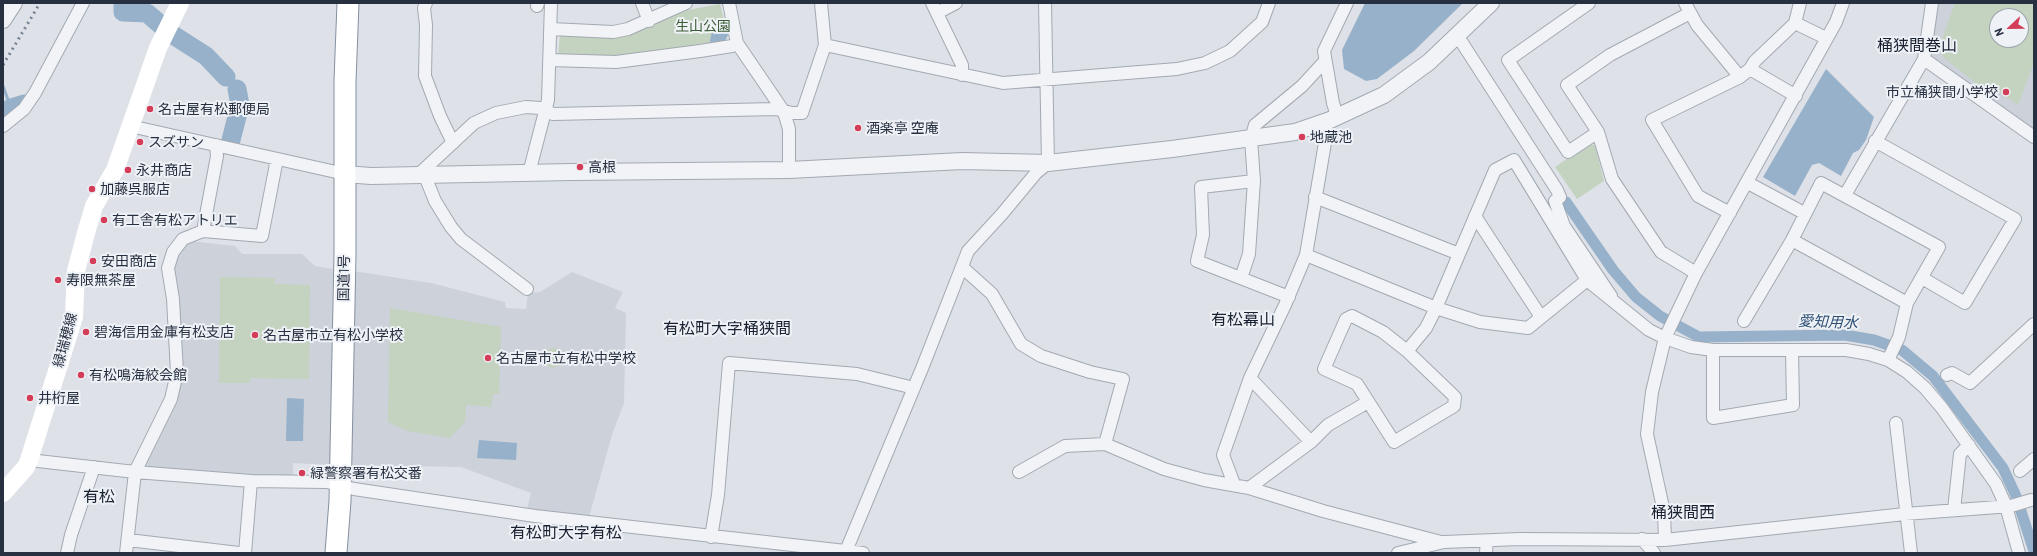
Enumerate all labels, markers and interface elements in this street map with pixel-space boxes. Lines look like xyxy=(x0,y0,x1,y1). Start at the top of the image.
north arrow xyxy=(1989,8,2029,48)
park label: 生山公園 xyxy=(675,18,731,34)
text: N xyxy=(1991,26,2006,38)
district label: 桶狭間巻山 xyxy=(1877,36,1957,56)
place label: 市立桶狭間小学校 xyxy=(1886,84,1998,100)
marker: 市立桶狭間小学校 xyxy=(2001,87,2011,97)
place label: 名古屋有松郵便局 xyxy=(158,101,270,117)
marker: 名古屋有松郵便局 xyxy=(145,104,155,114)
place label: 酒楽亭 空庵 xyxy=(866,120,939,136)
marker: 酒楽亭 空庵 xyxy=(853,123,863,133)
place label: 地蔵池 xyxy=(1310,129,1352,145)
marker: 地蔵池 xyxy=(1297,132,1307,142)
place label: スズサン xyxy=(148,134,204,150)
marker: スズサン xyxy=(135,137,145,147)
place label: 高根 xyxy=(588,159,616,175)
place label: 永井商店 xyxy=(136,162,192,178)
marker: 高根 xyxy=(575,162,585,172)
marker: 永井商店 xyxy=(123,165,133,175)
place label: 加藤呉服店 xyxy=(100,181,170,197)
marker: 加藤呉服店 xyxy=(87,184,97,194)
place label: 有工舎有松アトリエ xyxy=(112,212,238,228)
marker: 有工舎有松アトリエ xyxy=(99,215,109,225)
place label: 安田商店 xyxy=(101,253,157,269)
street label: 国道1号 xyxy=(335,254,353,302)
marker: 安田商店 xyxy=(88,256,98,266)
place label: 寿限無茶屋 xyxy=(66,272,136,288)
marker: 寿限無茶屋 xyxy=(53,275,63,285)
district label: 有松幕山 xyxy=(1211,310,1275,330)
street label: 緑瑞穂線 xyxy=(50,311,80,369)
water label: 愛知用水 xyxy=(1798,312,1858,332)
district label: 有松町大字桶狭間 xyxy=(663,319,791,339)
place label: 碧海信用金庫有松支店 xyxy=(94,324,234,340)
marker: 碧海信用金庫有松支店 xyxy=(81,327,91,337)
place label: 名古屋市立有松小学校 xyxy=(263,327,403,343)
marker: 名古屋市立有松小学校 xyxy=(250,330,260,340)
place label: 名古屋市立有松中学校 xyxy=(496,350,636,366)
marker: 名古屋市立有松中学校 xyxy=(483,353,493,363)
place label: 有松鳴海絞会館 xyxy=(89,367,187,383)
marker: 有松鳴海絞会館 xyxy=(76,370,86,380)
place label: 井桁屋 xyxy=(38,390,80,406)
marker: 井桁屋 xyxy=(25,393,35,403)
place label: 緑警察署有松交番 xyxy=(310,465,422,481)
marker: 緑警察署有松交番 xyxy=(297,468,307,478)
district label: 有松 xyxy=(83,487,115,507)
district label: 桶狭間西 xyxy=(1651,503,1715,523)
district label: 有松町大字有松 xyxy=(510,523,622,543)

